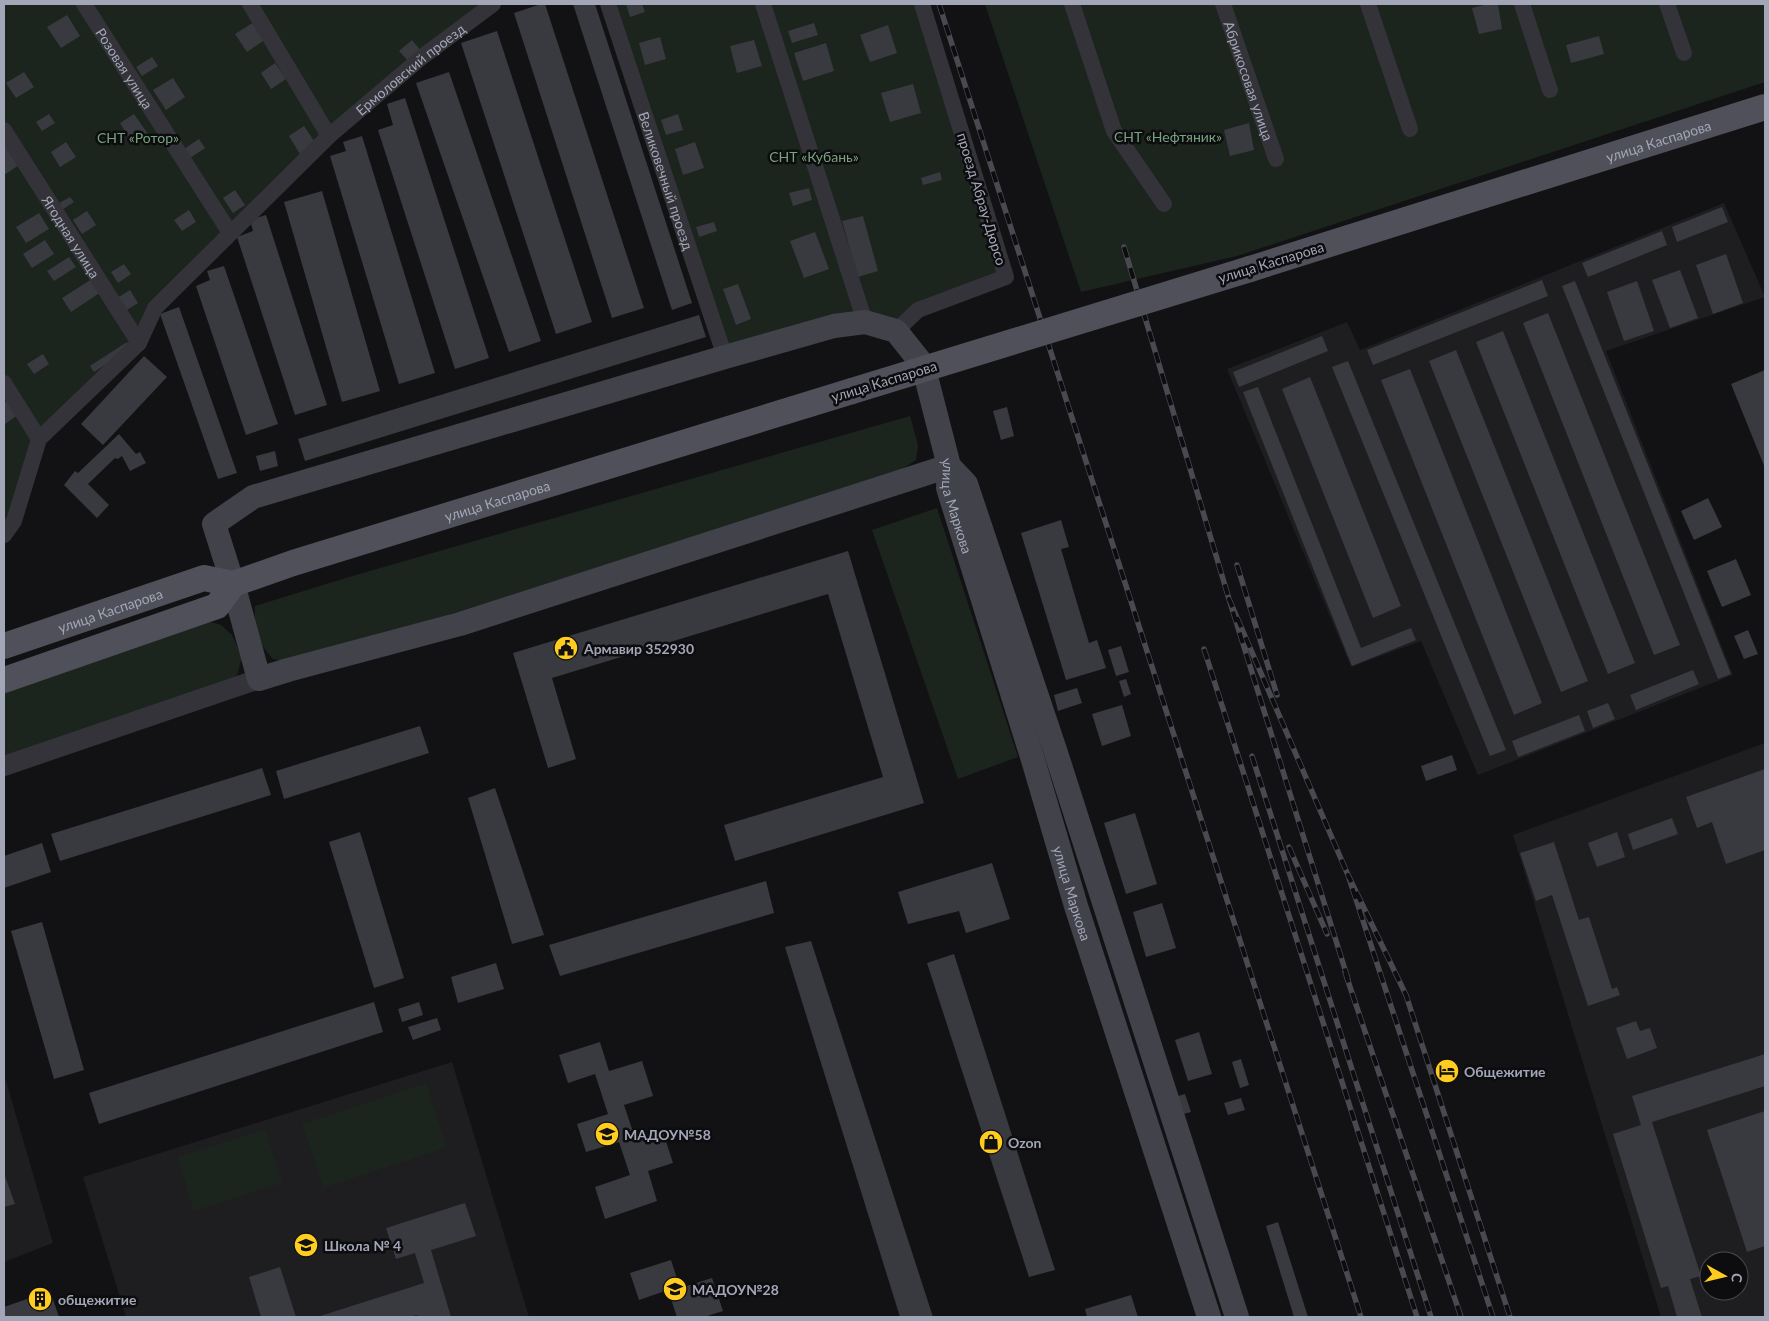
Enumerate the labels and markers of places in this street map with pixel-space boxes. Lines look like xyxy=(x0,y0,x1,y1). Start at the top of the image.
public building icon: Армавир 352930 xyxy=(553,635,579,661)
place label: Армавир 352930 xyxy=(583,640,694,657)
hotel icon: Общежитие xyxy=(1434,1058,1460,1084)
place label: Общежитие xyxy=(1464,1063,1546,1080)
school or university icon: МАДОУ№58 xyxy=(594,1121,620,1147)
place label: МАДОУ№58 xyxy=(624,1126,711,1143)
shop icon: Ozon xyxy=(978,1129,1004,1155)
place label: Ozon xyxy=(1008,1134,1042,1151)
school or university icon: Школа № 4 xyxy=(293,1232,319,1258)
place label: Школа № 4 xyxy=(324,1237,401,1254)
school or university icon: МАДОУ№28 xyxy=(662,1276,688,1302)
place label: МАДОУ№28 xyxy=(692,1281,779,1298)
building icon: общежитие xyxy=(27,1286,53,1312)
place label: общежитие xyxy=(58,1291,137,1308)

